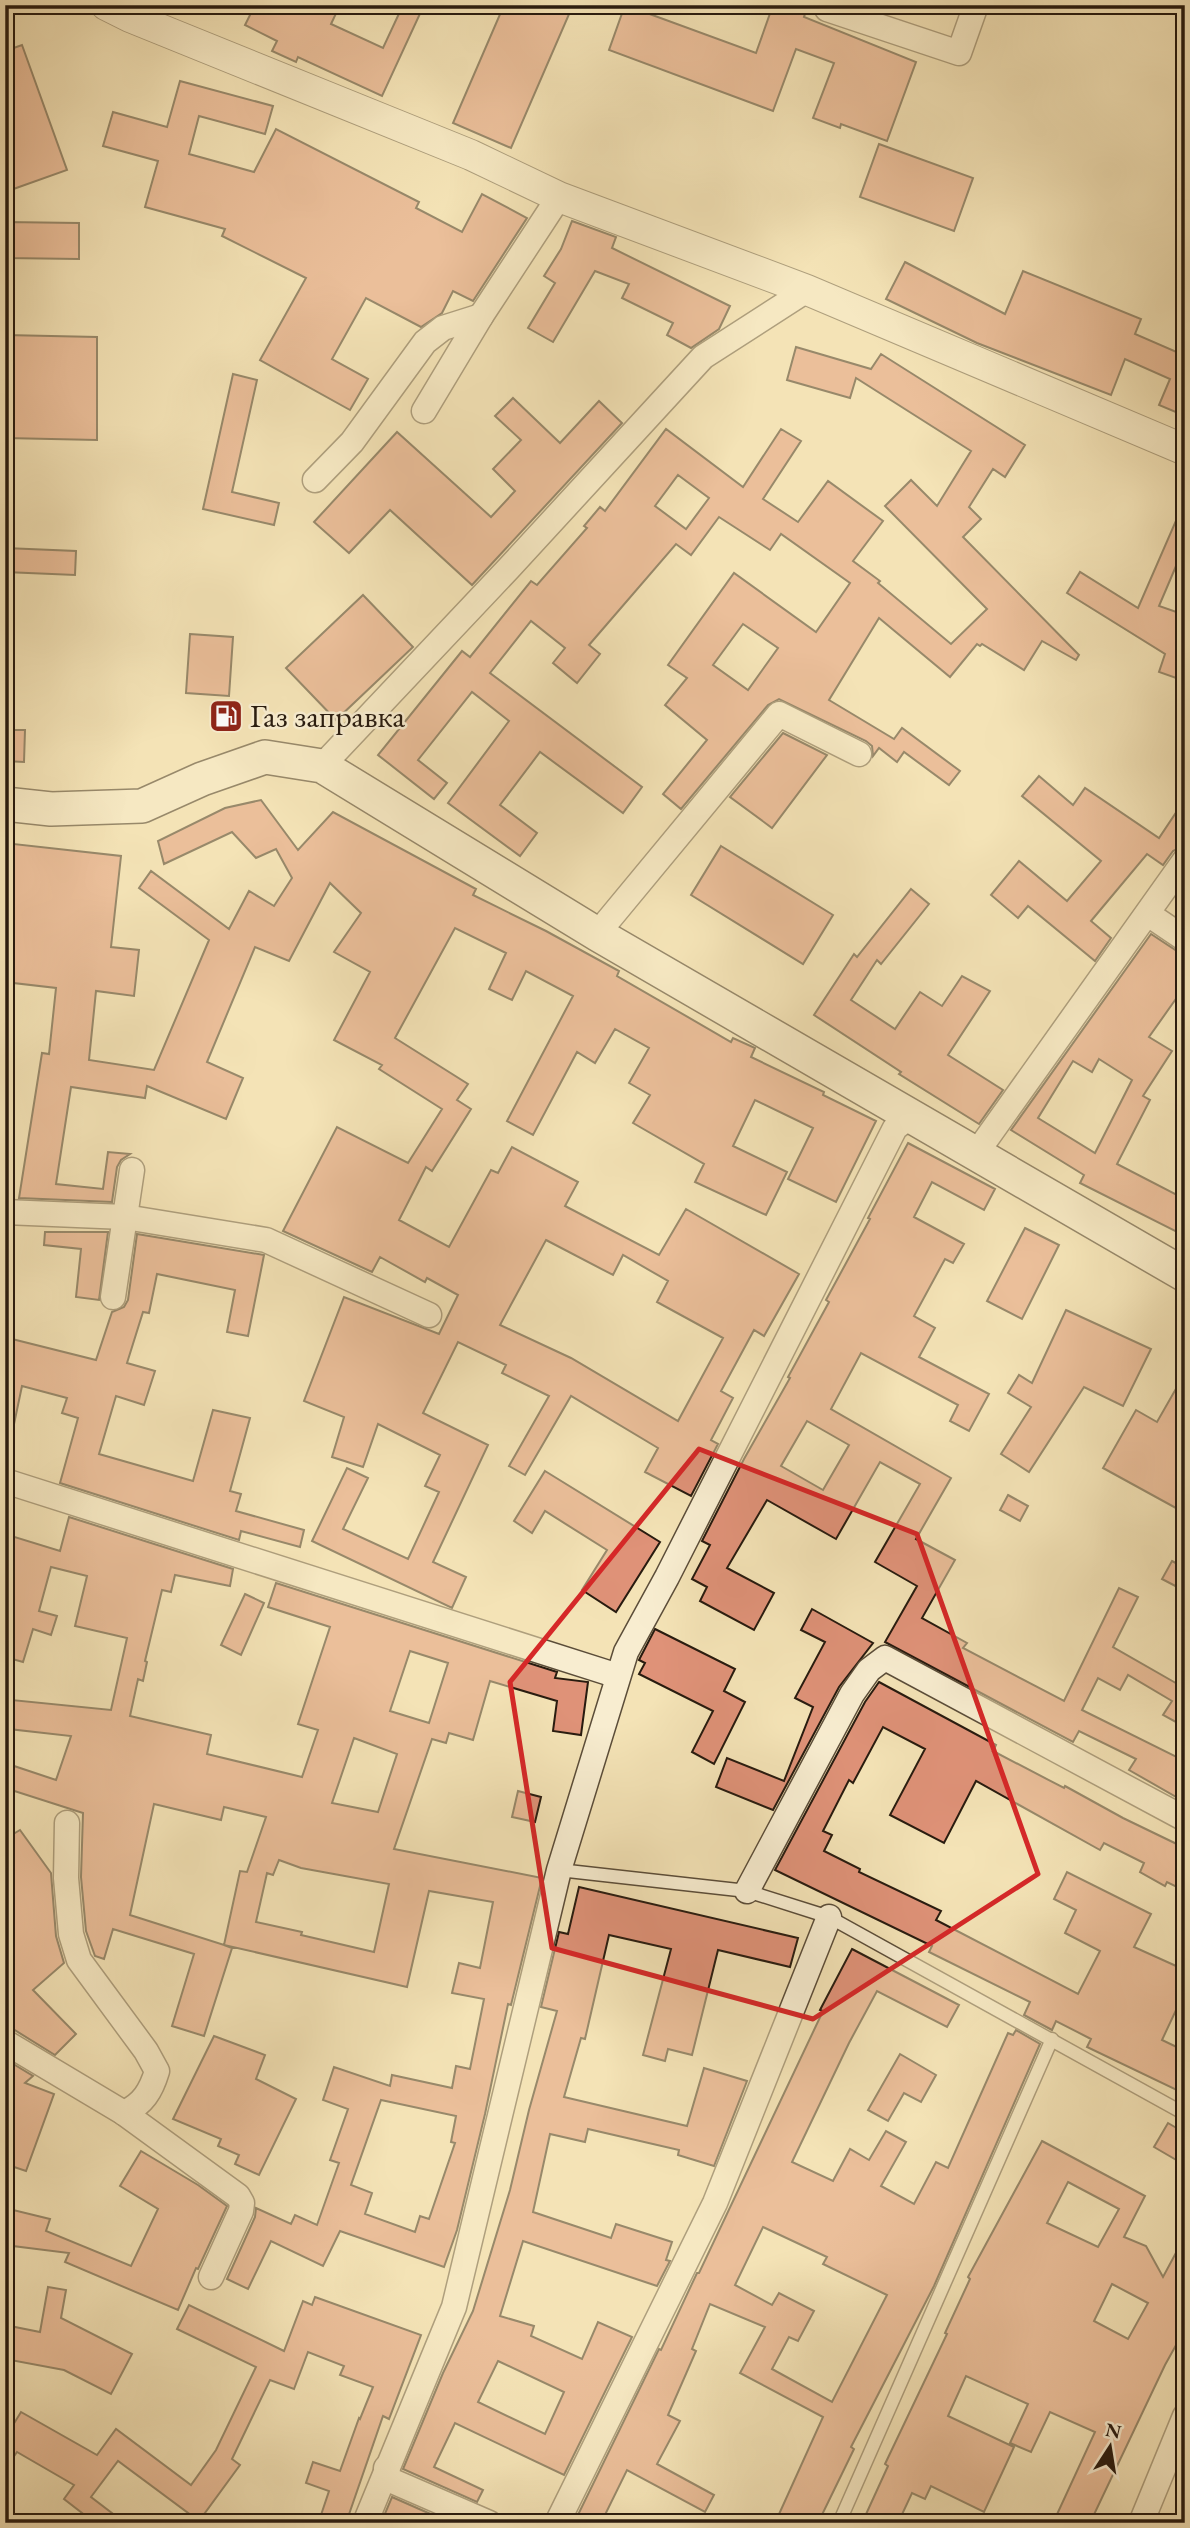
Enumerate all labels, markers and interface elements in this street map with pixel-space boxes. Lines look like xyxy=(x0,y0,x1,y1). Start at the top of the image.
place label: Газ заправка xyxy=(250,695,405,737)
fuel station icon: Газ заправка xyxy=(207,697,245,735)
north arrow xyxy=(1074,2412,1144,2482)
text: N xyxy=(1103,2417,1124,2445)

